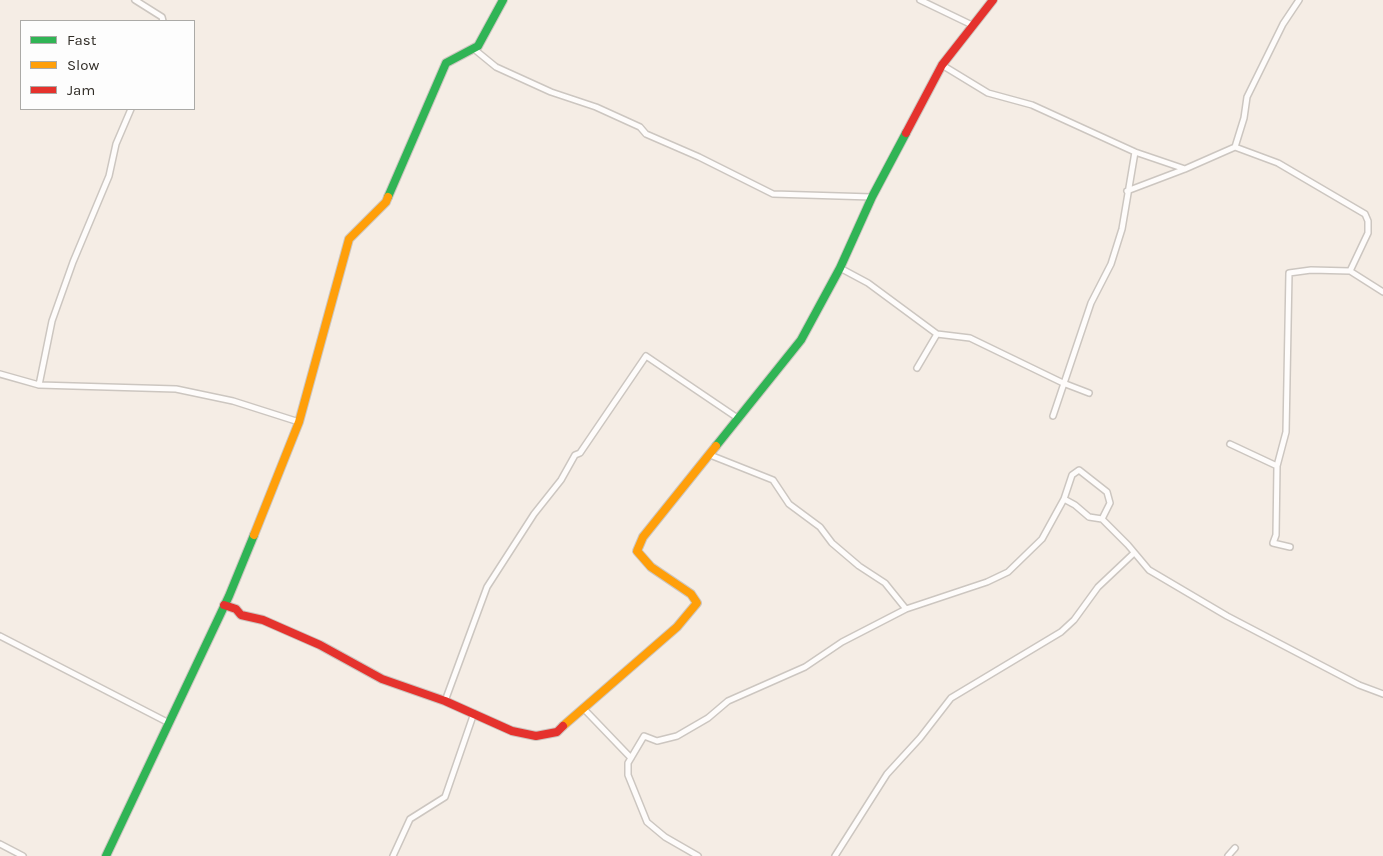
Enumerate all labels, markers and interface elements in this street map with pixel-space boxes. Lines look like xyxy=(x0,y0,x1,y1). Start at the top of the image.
legend xyxy=(20,20,195,110)
text: Fast xyxy=(67,31,96,49)
text: Slow xyxy=(67,56,99,74)
text: Jam xyxy=(67,81,95,99)

